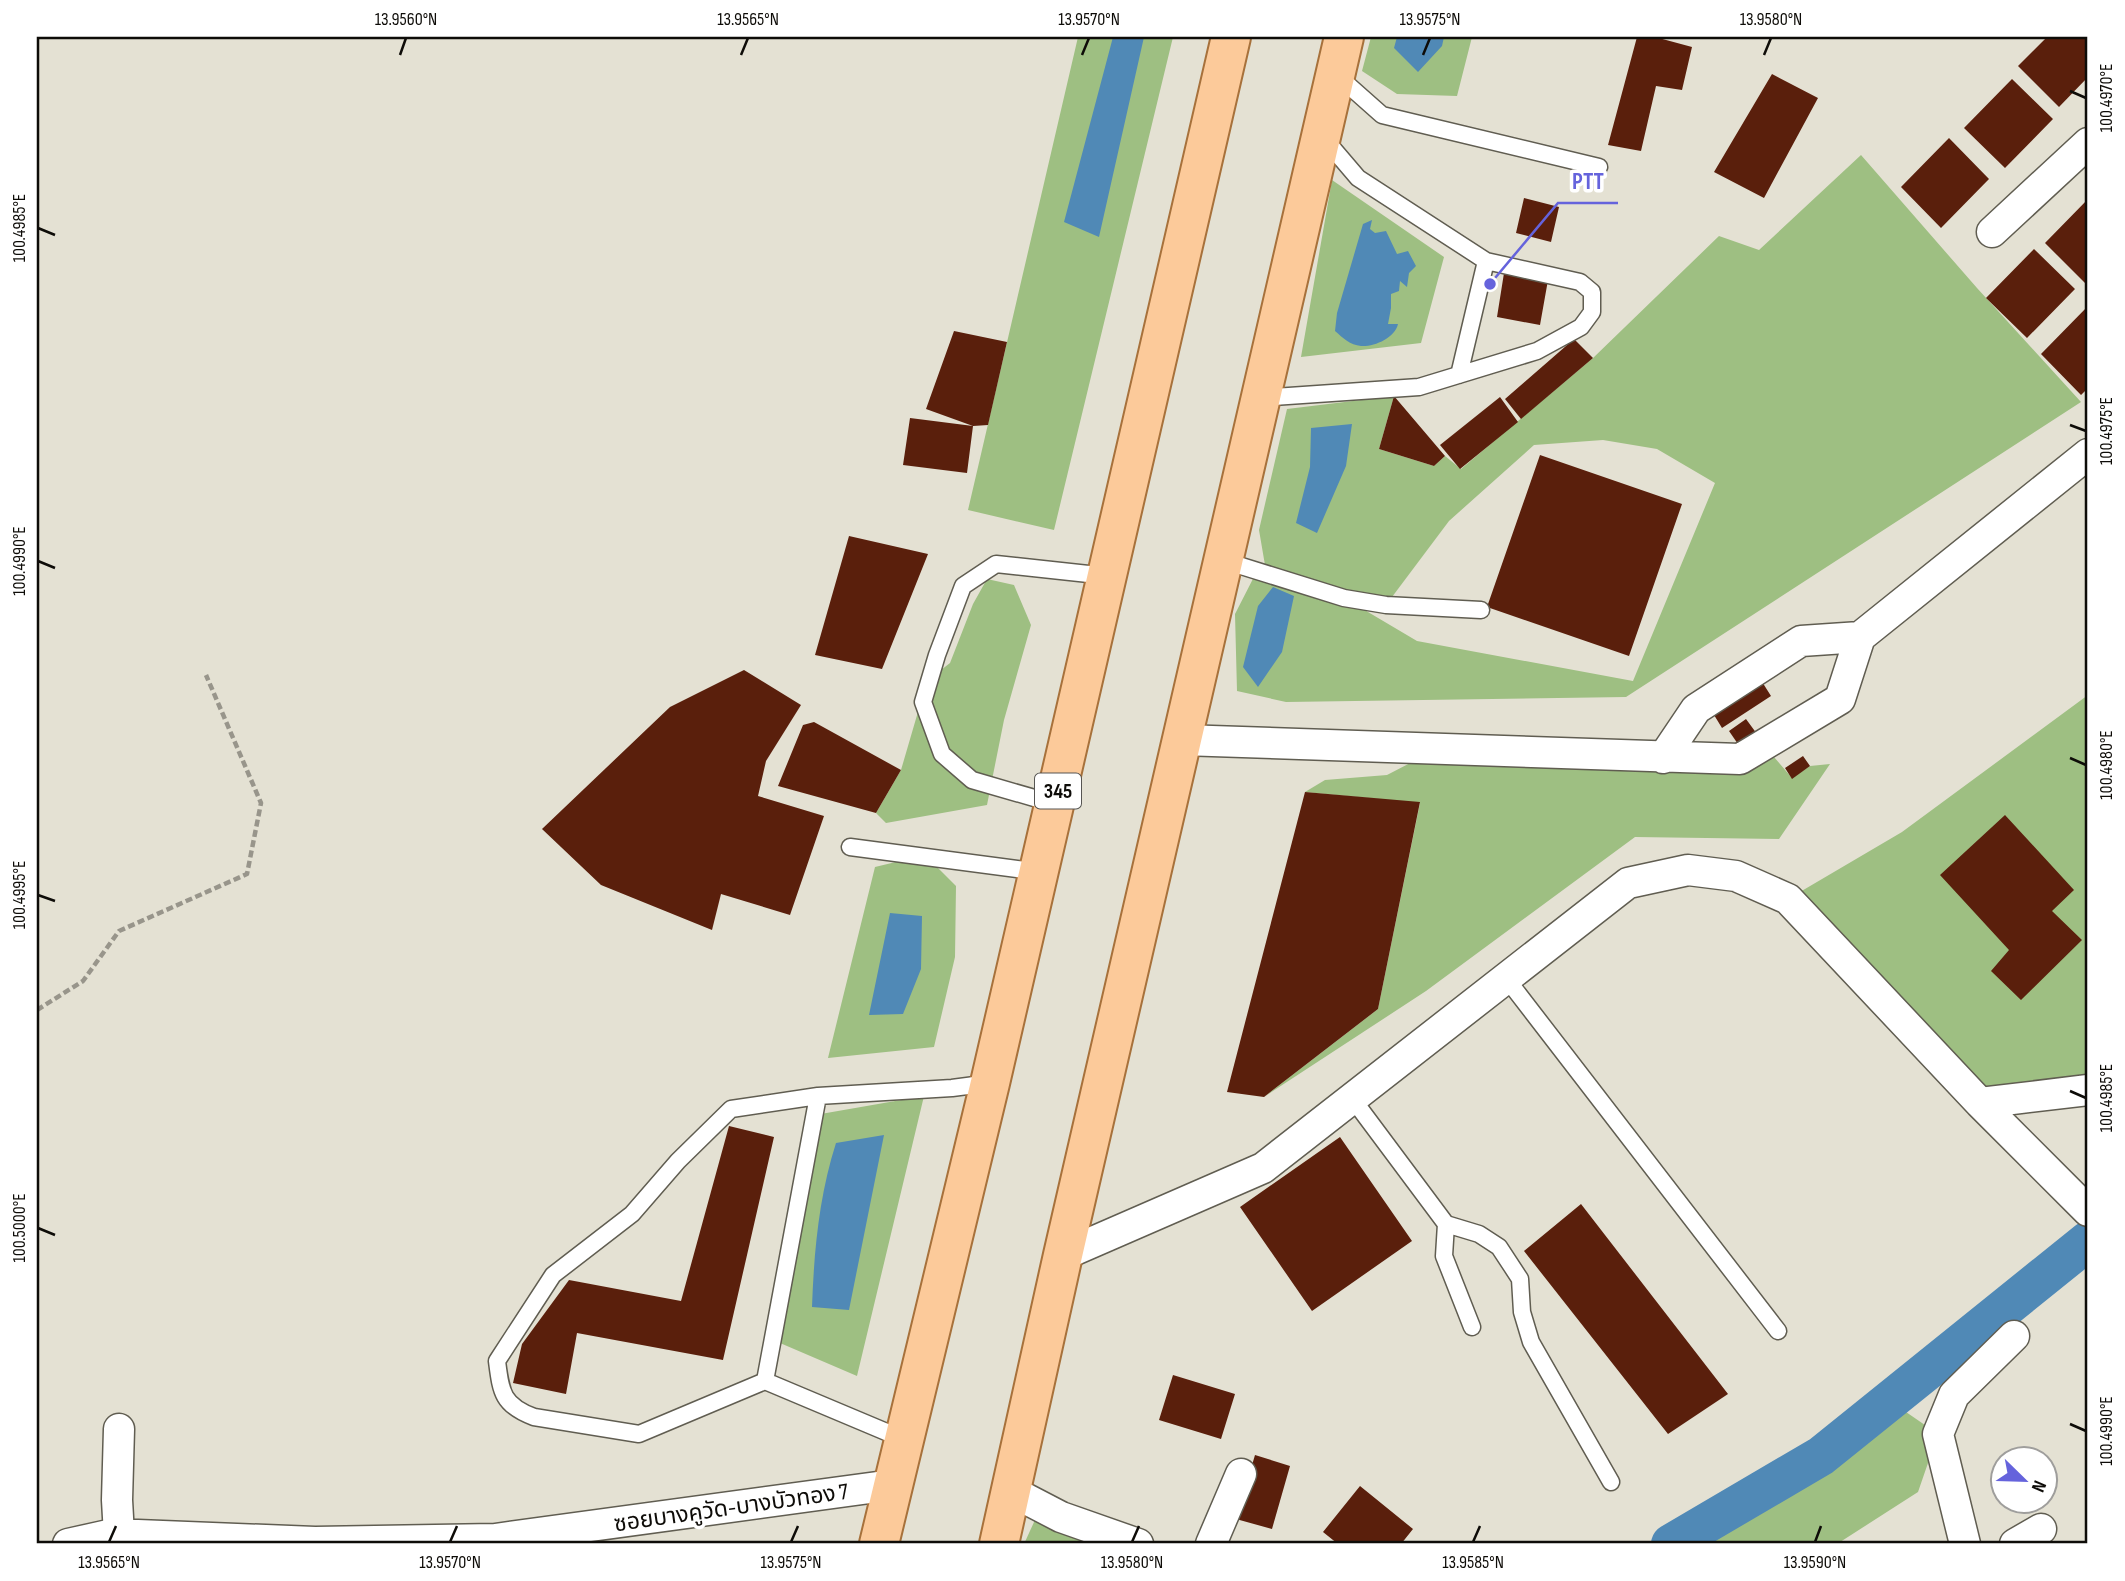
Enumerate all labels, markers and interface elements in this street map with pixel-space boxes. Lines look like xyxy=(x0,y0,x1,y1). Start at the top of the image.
text: 13.9560°N xyxy=(375,9,437,30)
text: 13.9565°N xyxy=(717,9,779,30)
text: 13.9570°N xyxy=(1058,9,1120,30)
text: 13.9575°N xyxy=(1400,9,1460,30)
text: 13.9580°N xyxy=(1740,9,1802,30)
text: 100.4970°E xyxy=(2096,64,2117,132)
callout: PTT xyxy=(1558,158,1618,203)
text: PTT xyxy=(1572,167,1604,196)
text: 100.4985°E xyxy=(9,194,30,262)
text: 100.4975°E xyxy=(2096,397,2117,465)
text: 100.4990°E xyxy=(9,526,30,596)
text: 100.4980°E xyxy=(2096,730,2117,800)
road number: 345 xyxy=(1035,774,1081,808)
text: 100.4995°E xyxy=(9,861,30,929)
text: 100.4985°E xyxy=(2096,1064,2117,1132)
text: 100.5000°E xyxy=(9,1193,30,1263)
text: 100.4990°E xyxy=(2096,1396,2117,1466)
north arrow xyxy=(1988,1444,2058,1514)
text: N xyxy=(2026,1477,2051,1495)
street label: ซอยบางคูวัด-บางบัวทอง 7 xyxy=(612,1478,850,1538)
text: 13.9565°N xyxy=(78,1552,140,1573)
text: 13.9570°N xyxy=(419,1552,481,1573)
text: 13.9575°N xyxy=(761,1552,821,1573)
text: 13.9580°N xyxy=(1101,1552,1163,1573)
text: 13.9585°N xyxy=(1442,1552,1504,1573)
text: 13.9590°N xyxy=(1784,1552,1846,1573)

